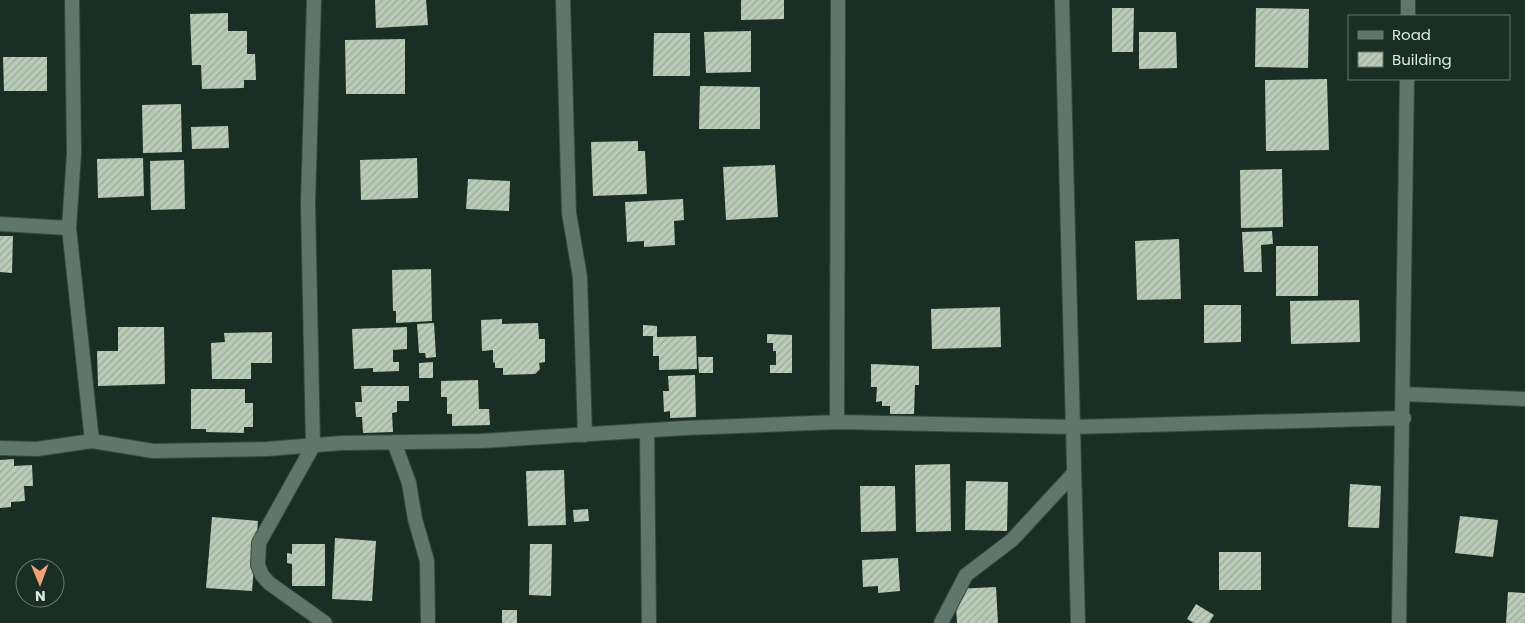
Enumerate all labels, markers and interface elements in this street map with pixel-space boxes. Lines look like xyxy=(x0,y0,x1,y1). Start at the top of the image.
legend xyxy=(1348,15,1510,80)
text: Road xyxy=(1392,24,1431,45)
text: Building xyxy=(1392,49,1452,70)
north arrow xyxy=(15,558,65,608)
text: N xyxy=(35,586,46,606)

